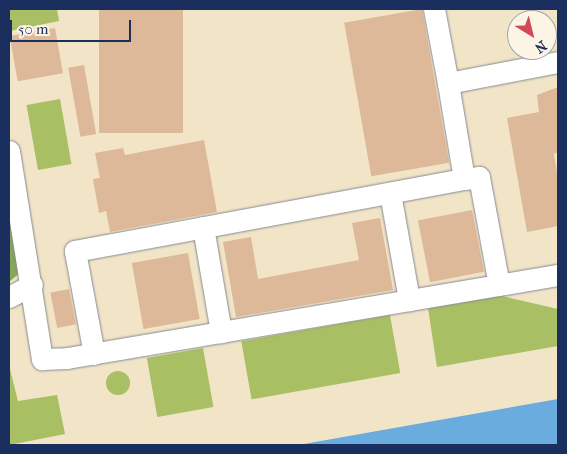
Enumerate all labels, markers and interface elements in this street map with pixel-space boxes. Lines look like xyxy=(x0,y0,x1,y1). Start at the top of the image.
scale bar xyxy=(12,10,134,42)
north arrow xyxy=(507,10,557,60)
text: 50 m xyxy=(18,20,48,38)
text: N xyxy=(531,37,550,57)

